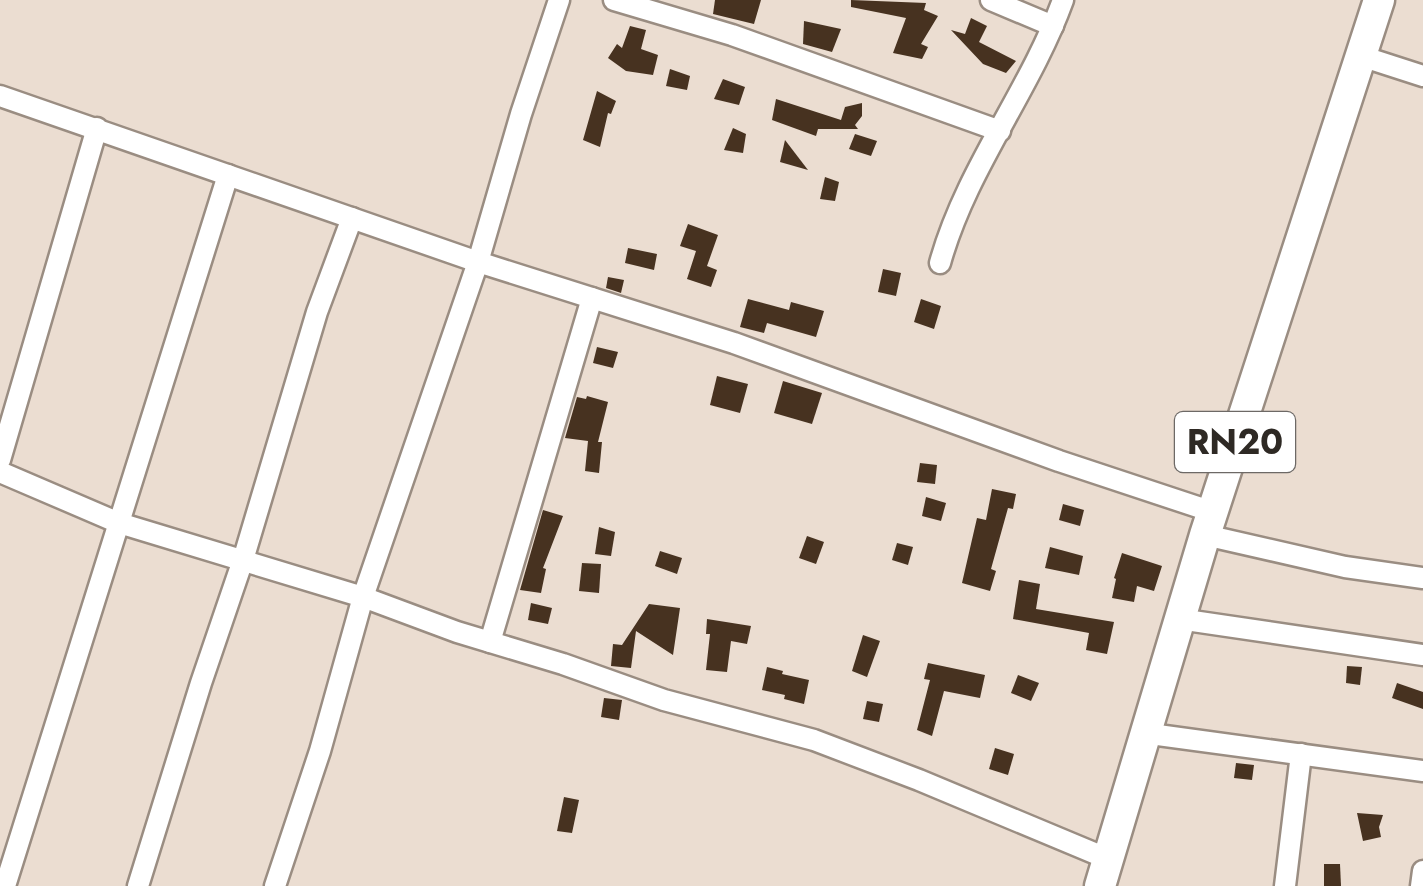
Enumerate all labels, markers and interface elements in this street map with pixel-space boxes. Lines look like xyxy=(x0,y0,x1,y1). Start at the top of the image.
road number: RN20 xyxy=(1175,412,1295,472)

